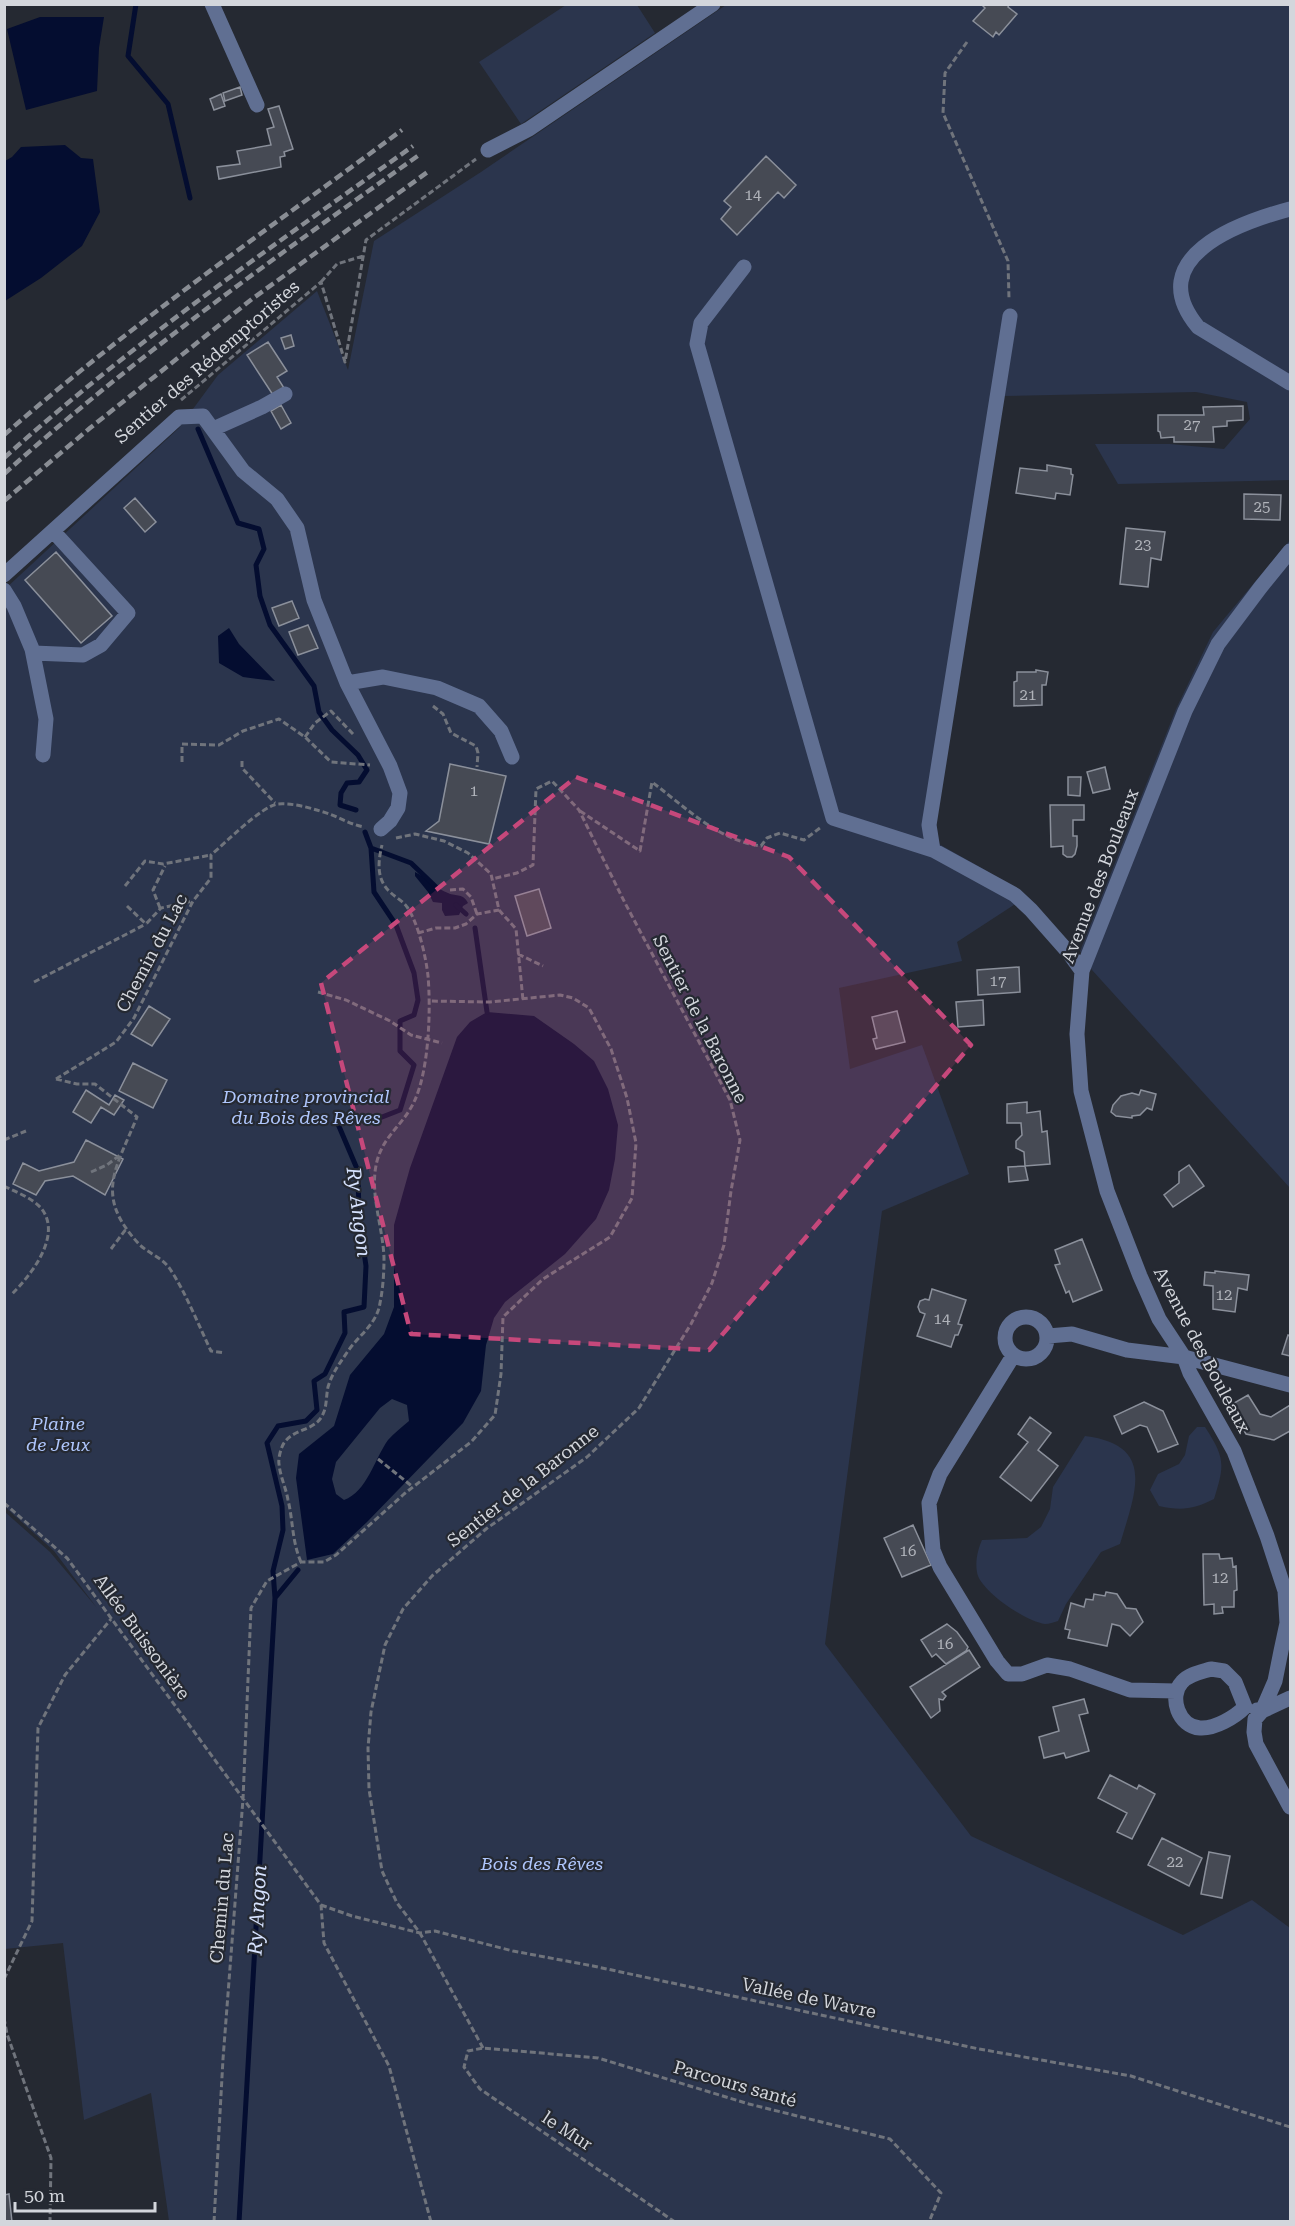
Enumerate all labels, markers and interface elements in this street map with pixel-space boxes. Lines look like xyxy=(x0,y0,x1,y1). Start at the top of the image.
house number: 14 xyxy=(745,186,762,204)
street label: Sentier des Rédemptoristes xyxy=(110,276,303,448)
house number: 27 xyxy=(1184,416,1200,434)
house number: 25 xyxy=(1254,498,1270,516)
house number: 23 xyxy=(1135,536,1151,554)
house number: 21 xyxy=(1020,686,1036,704)
house number: 1 xyxy=(470,782,478,800)
street label: Avenue des Bouleaux xyxy=(1057,785,1143,966)
street label: Chemin du Lac xyxy=(112,890,192,1016)
street label: Sentier de la Baronne xyxy=(649,931,752,1107)
house number: 17 xyxy=(990,972,1006,990)
park label: Domaine provincial du Bois des Rêves xyxy=(221,1086,390,1128)
water label: Ry Angon xyxy=(341,1165,376,1258)
street label: Avenue des Bouleaux xyxy=(1150,1263,1255,1437)
house number: 12 xyxy=(1216,1286,1232,1304)
house number: 14 xyxy=(934,1310,951,1328)
park label: Plaine de Jeux xyxy=(26,1413,90,1455)
street label: Sentier de la Baronne xyxy=(443,1420,603,1551)
house number: 16 xyxy=(900,1542,916,1560)
house number: 12 xyxy=(1212,1569,1228,1587)
street label: Allée Buissonière xyxy=(90,1570,195,1703)
house number: 16 xyxy=(937,1635,953,1653)
street label: Chemin du Lac xyxy=(205,1832,238,1964)
park label: Bois des Rêves xyxy=(480,1853,603,1874)
house number: 22 xyxy=(1167,1853,1183,1871)
water label: Ry Angon xyxy=(243,1864,271,1957)
street label: Vallée de Wavre xyxy=(740,1973,878,2022)
street label: Parcours santé xyxy=(671,2056,799,2111)
street label: le Mur xyxy=(538,2107,596,2155)
scale bar xyxy=(15,2175,154,2213)
text: 50 m xyxy=(24,2185,65,2206)

